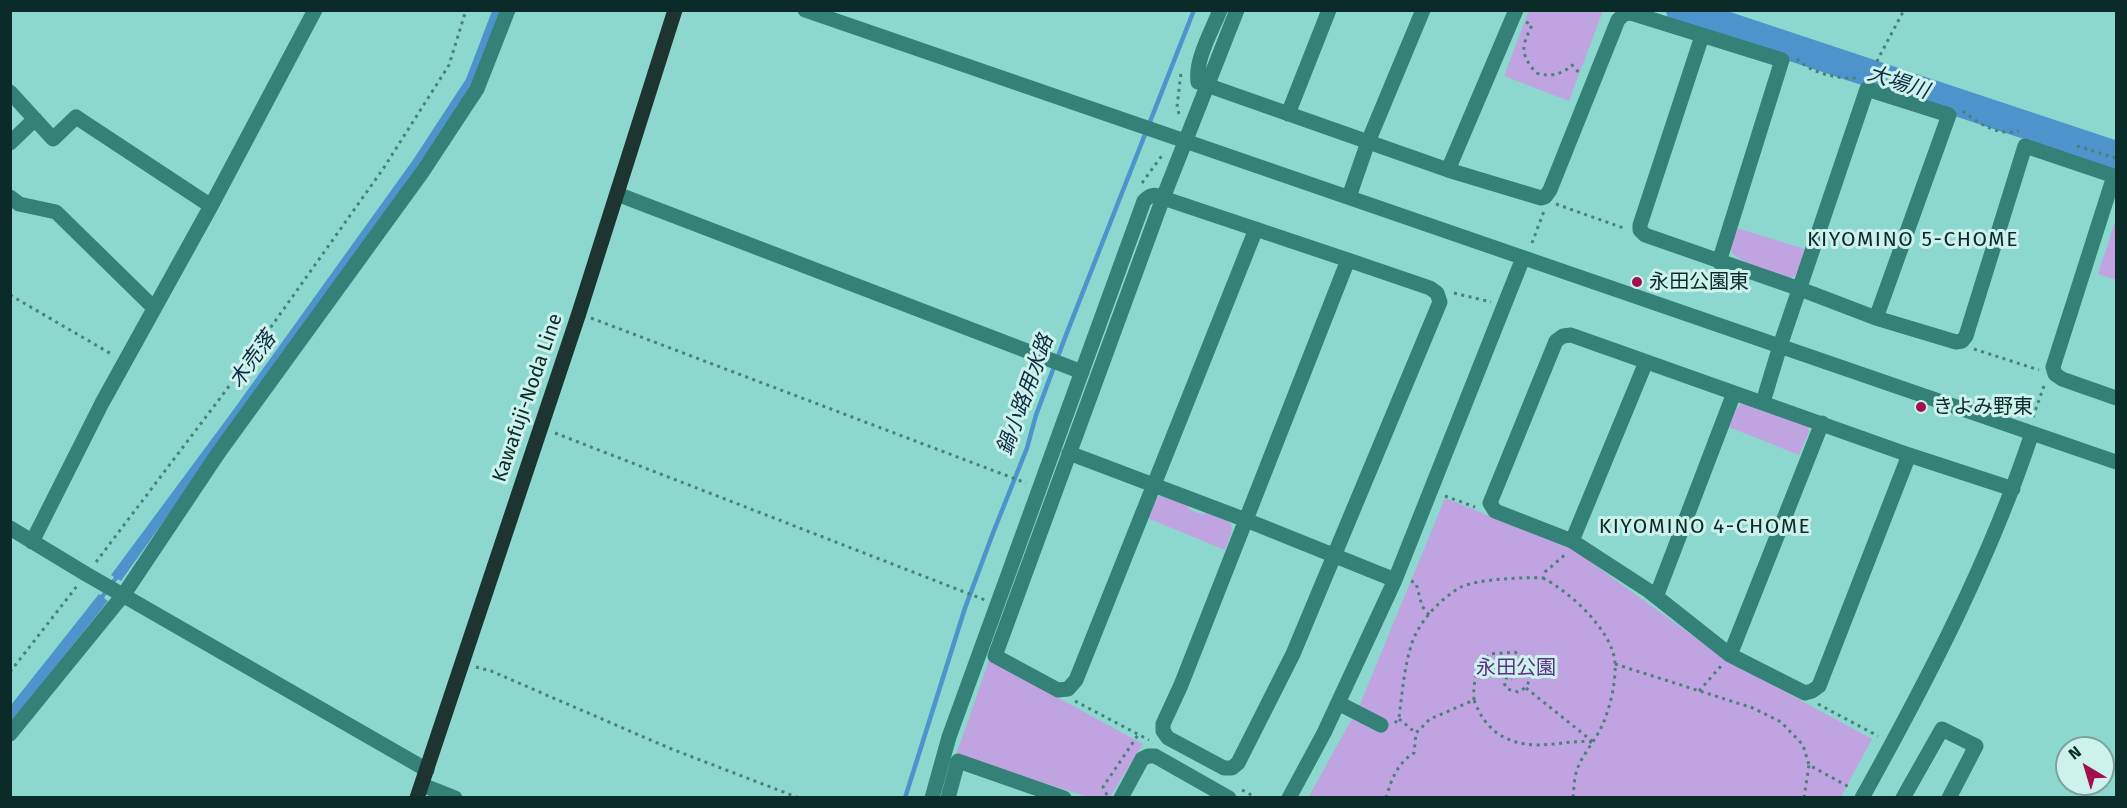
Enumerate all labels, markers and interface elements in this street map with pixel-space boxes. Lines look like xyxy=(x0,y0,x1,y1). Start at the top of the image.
water label: 大場川 xyxy=(1864,61,1932,105)
district label: KIYOMINO 5-CHOME xyxy=(1807,227,2019,253)
place label: 永田公園東 xyxy=(1649,270,1749,294)
marker: 永田公園東 xyxy=(1630,275,1644,289)
street label: Kawafuji-Noda Line xyxy=(488,311,568,485)
water label: 木売落 xyxy=(224,327,282,393)
water label: 鍋小路用水路 xyxy=(993,331,1059,459)
place label: きよみ野東 xyxy=(1933,395,2033,419)
marker: きよみ野東 xyxy=(1914,400,1928,414)
district label: KIYOMINO 4-CHOME xyxy=(1599,514,1811,540)
park label: 永田公園 xyxy=(1476,656,1556,680)
north arrow xyxy=(2055,736,2115,796)
text: N xyxy=(2065,742,2085,764)

